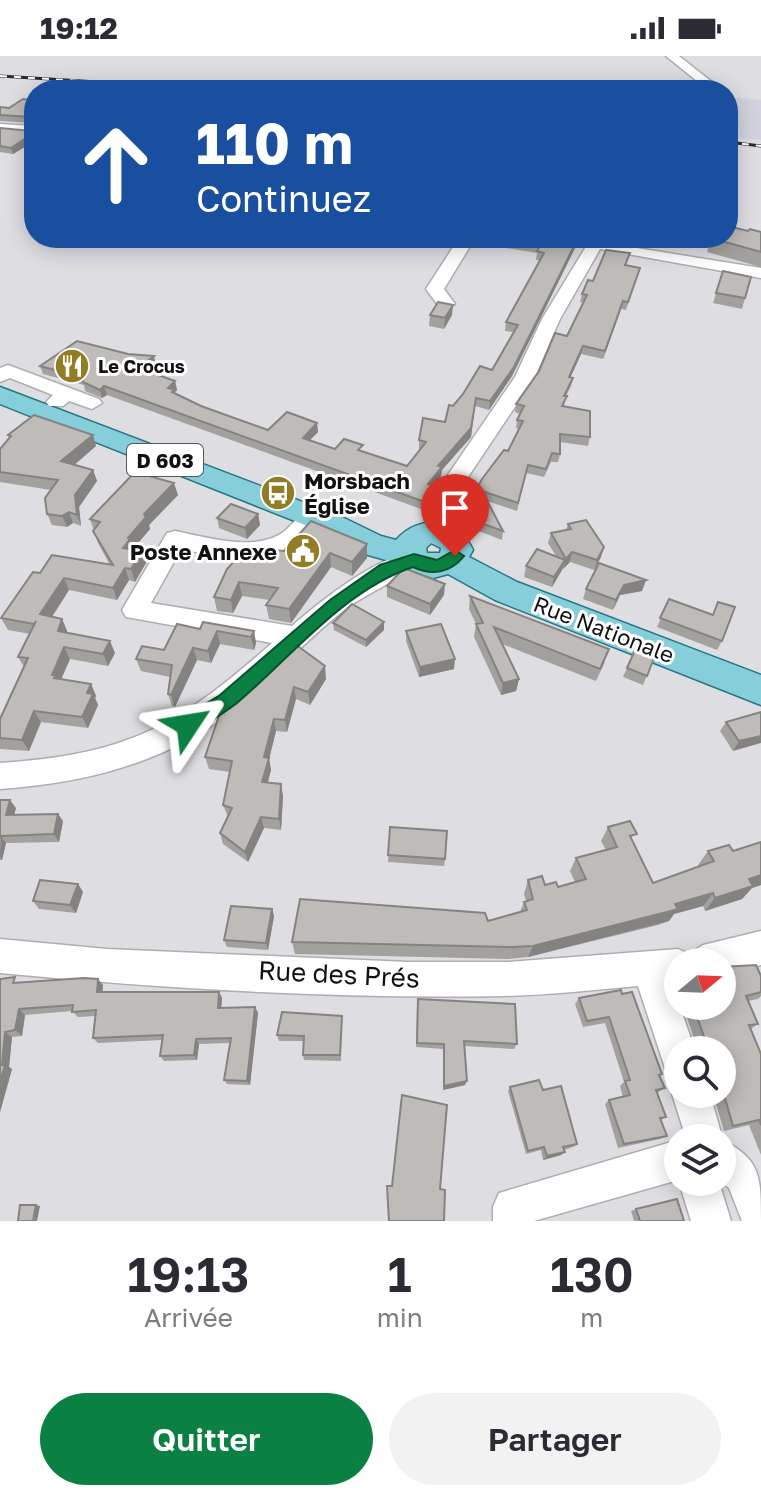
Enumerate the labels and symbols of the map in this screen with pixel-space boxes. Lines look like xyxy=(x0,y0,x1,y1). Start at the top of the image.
restaurant icon: Le Crocus xyxy=(53,347,91,385)
place label: Le Crocus xyxy=(98,355,185,377)
road number: D 603 xyxy=(127,444,203,476)
place label: Morsbach Église xyxy=(304,467,410,519)
bus stop icon: Morsbach Église xyxy=(259,474,297,512)
pin xyxy=(421,474,489,556)
public building icon: Poste Annexe xyxy=(284,532,322,570)
place label: Poste Annexe xyxy=(130,538,277,565)
street label: Rue Nationale xyxy=(530,590,678,668)
position arrow xyxy=(146,683,230,767)
north arrow xyxy=(664,948,736,1020)
street label: Rue des Prés xyxy=(258,954,420,994)

